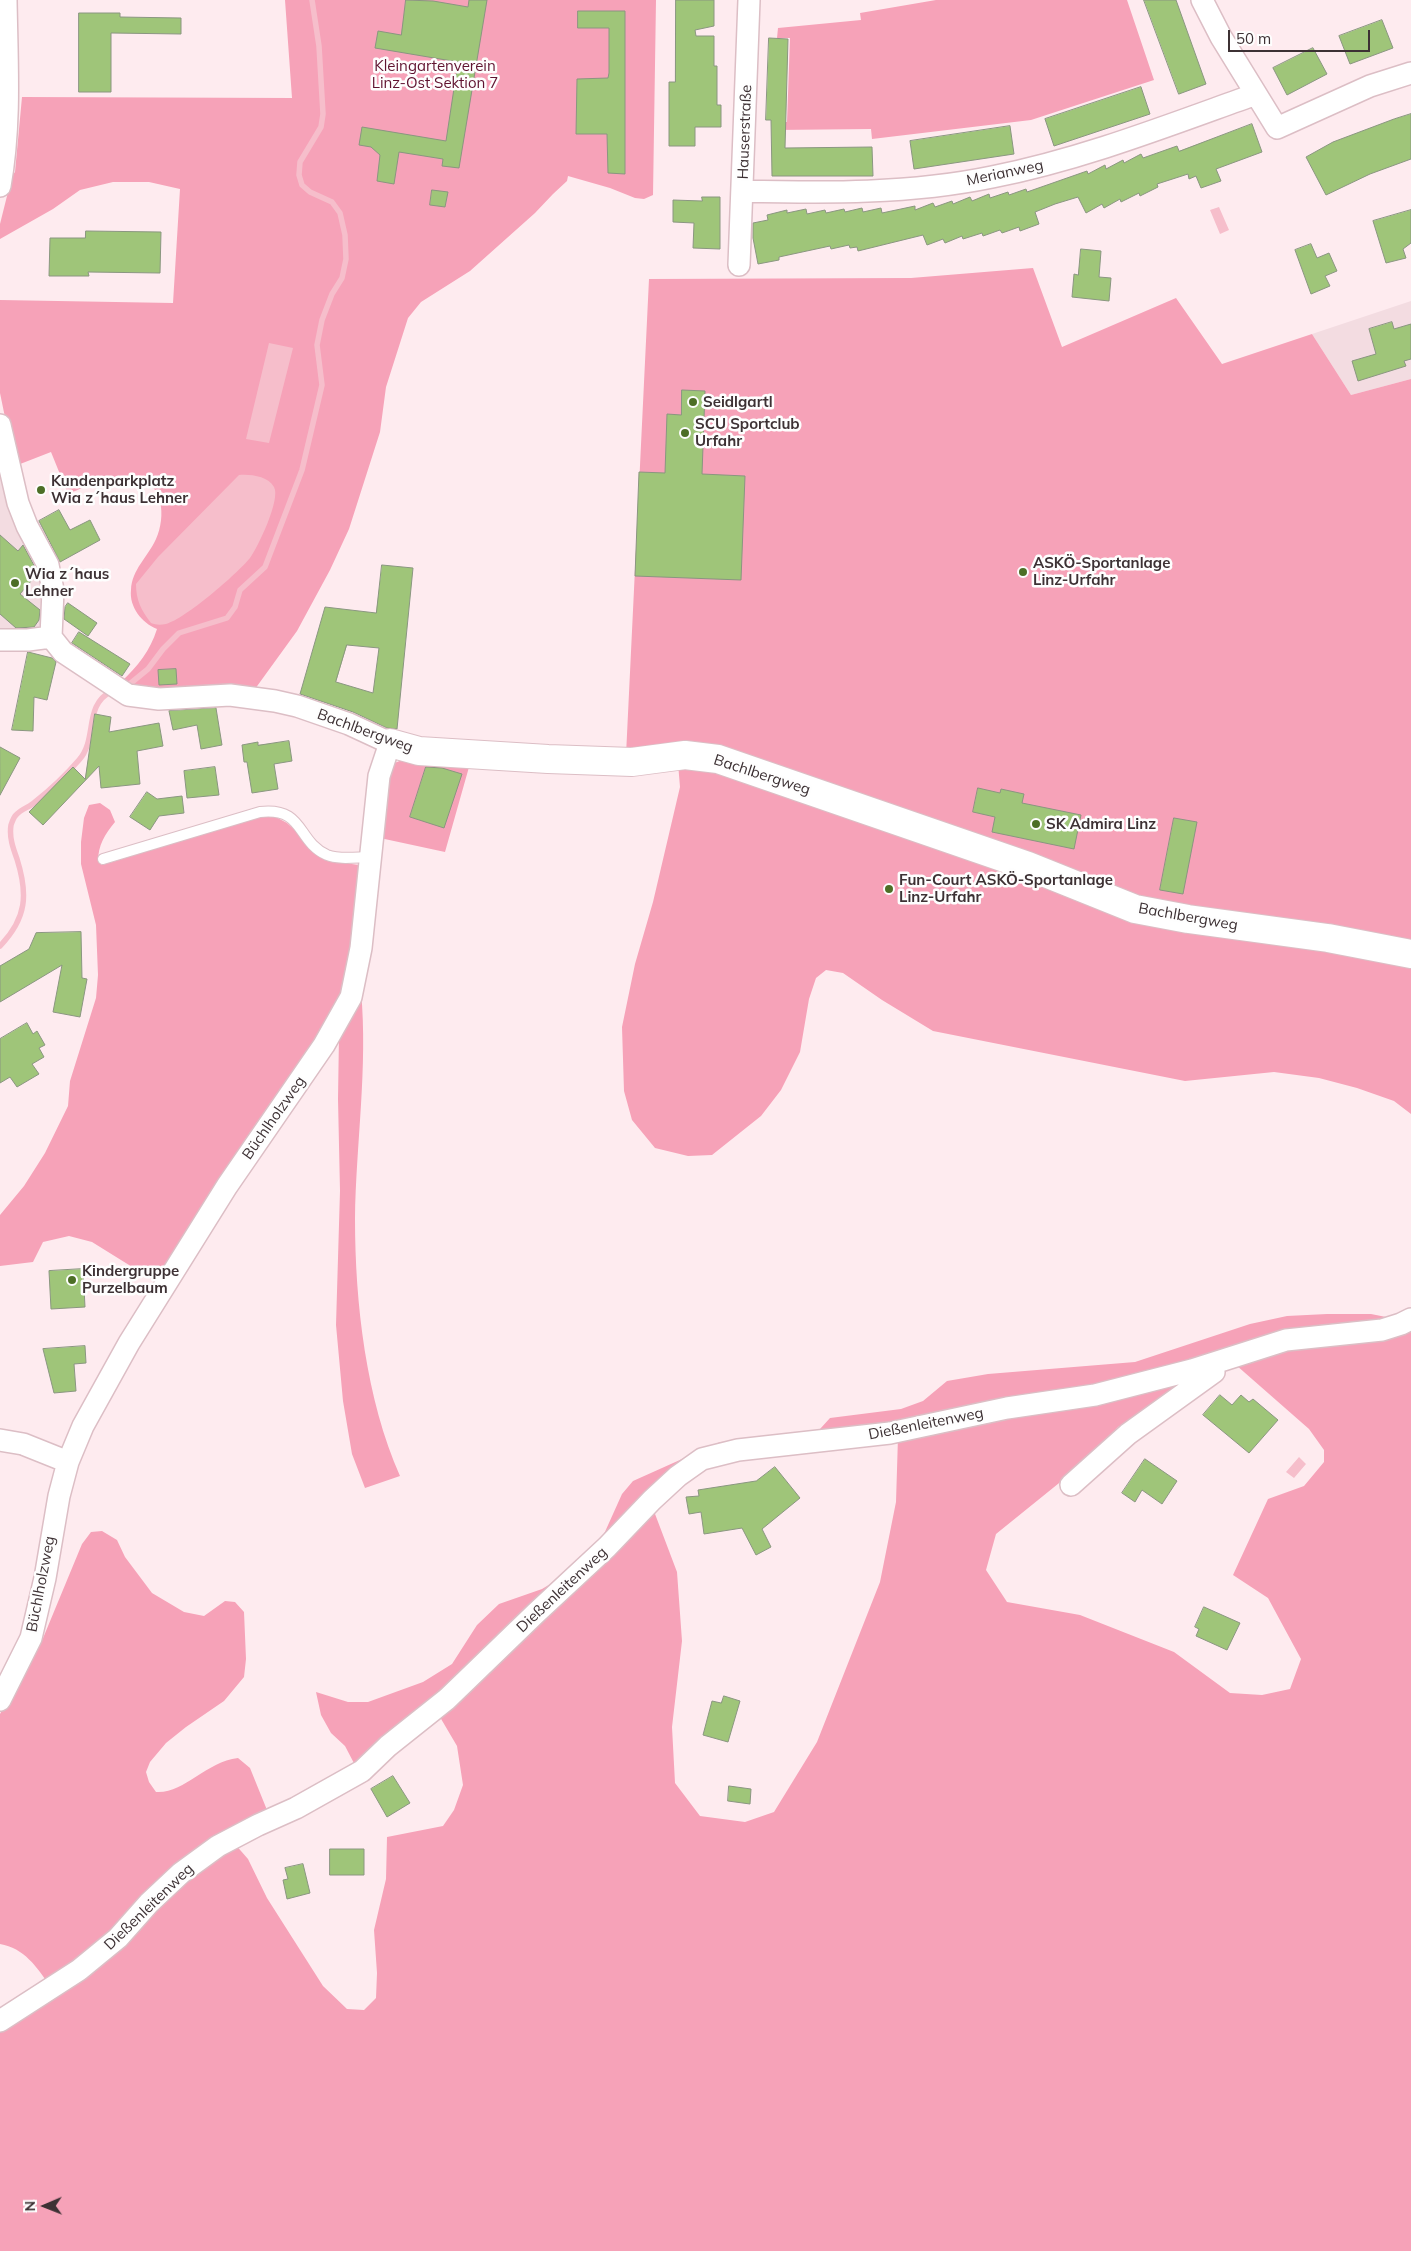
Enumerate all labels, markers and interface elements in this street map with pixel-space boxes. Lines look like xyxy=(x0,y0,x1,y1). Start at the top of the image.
scale bar xyxy=(1231,20,1374,52)
text: 50 m xyxy=(1236,29,1271,48)
park label: Kleingartenverein Linz-Ost Sektion 7 xyxy=(372,57,498,92)
street label: Hauserstraße xyxy=(734,84,756,180)
street label: Merianweg xyxy=(965,156,1045,190)
place label: Seidlgartl xyxy=(703,393,773,411)
marker: Seidlgartl xyxy=(687,396,699,408)
place label: SCU Sportclub Urfahr xyxy=(695,415,800,450)
marker: SCU Sportclub Urfahr xyxy=(679,427,691,439)
place label: Kundenparkplatz Wia z´haus Lehner xyxy=(51,472,188,507)
marker: Kundenparkplatz Wia z´haus Lehner xyxy=(35,484,47,496)
place label: ASKÖ-Sportanlage Linz-Urfahr xyxy=(1033,554,1170,589)
place label: Wia z´haus Lehner xyxy=(25,565,109,600)
marker: ASKÖ-Sportanlage Linz-Urfahr xyxy=(1017,566,1029,578)
marker: Wia z´haus Lehner xyxy=(9,577,21,589)
street label: Bachlbergweg xyxy=(315,705,415,757)
street label: Bachlbergweg xyxy=(711,751,813,799)
place label: SK Admira Linz xyxy=(1046,815,1156,833)
marker: SK Admira Linz xyxy=(1030,818,1042,830)
place label: Fun-Court ASKÖ-Sportanlage Linz-Urfahr xyxy=(899,871,1113,906)
marker: Fun-Court ASKÖ-Sportanlage Linz-Urfahr xyxy=(883,883,895,895)
street label: Bachlbergweg xyxy=(1137,899,1239,935)
street label: Büchlholzweg xyxy=(239,1073,309,1163)
place label: Kindergruppe Purzelbaum xyxy=(82,1262,179,1297)
marker: Kindergruppe Purzelbaum xyxy=(66,1274,78,1286)
street label: Dießenleitenweg xyxy=(867,1404,985,1444)
street label: Büchlholzweg xyxy=(23,1534,59,1634)
street label: Dießenleitenweg xyxy=(513,1544,611,1636)
street label: Dießenleitenweg xyxy=(101,1860,197,1954)
north arrow xyxy=(20,2181,70,2231)
text: N xyxy=(21,2201,39,2212)

